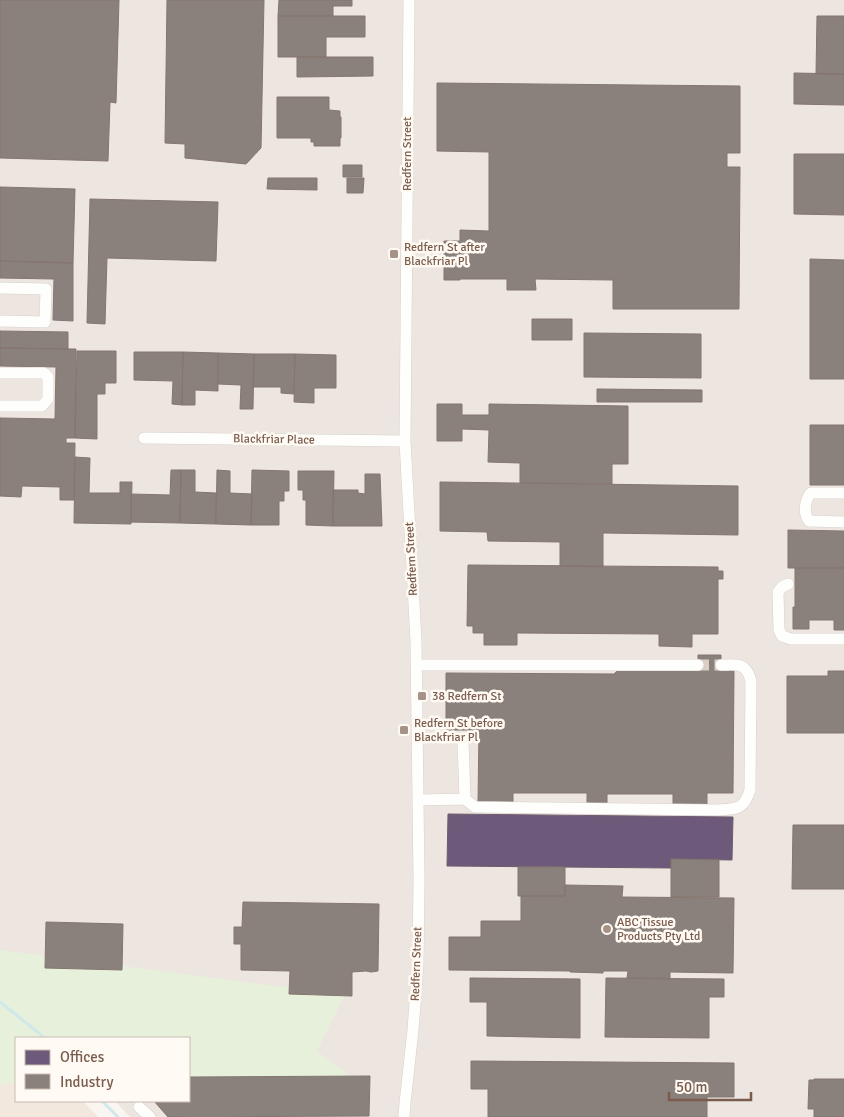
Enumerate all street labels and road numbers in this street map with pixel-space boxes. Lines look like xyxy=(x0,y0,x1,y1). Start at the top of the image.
street label: Redfern Street xyxy=(400,117,415,191)
street label: Blackfriar Place xyxy=(233,431,315,448)
street label: Redfern Street xyxy=(402,522,421,596)
street label: Redfern Street xyxy=(408,927,425,1001)

